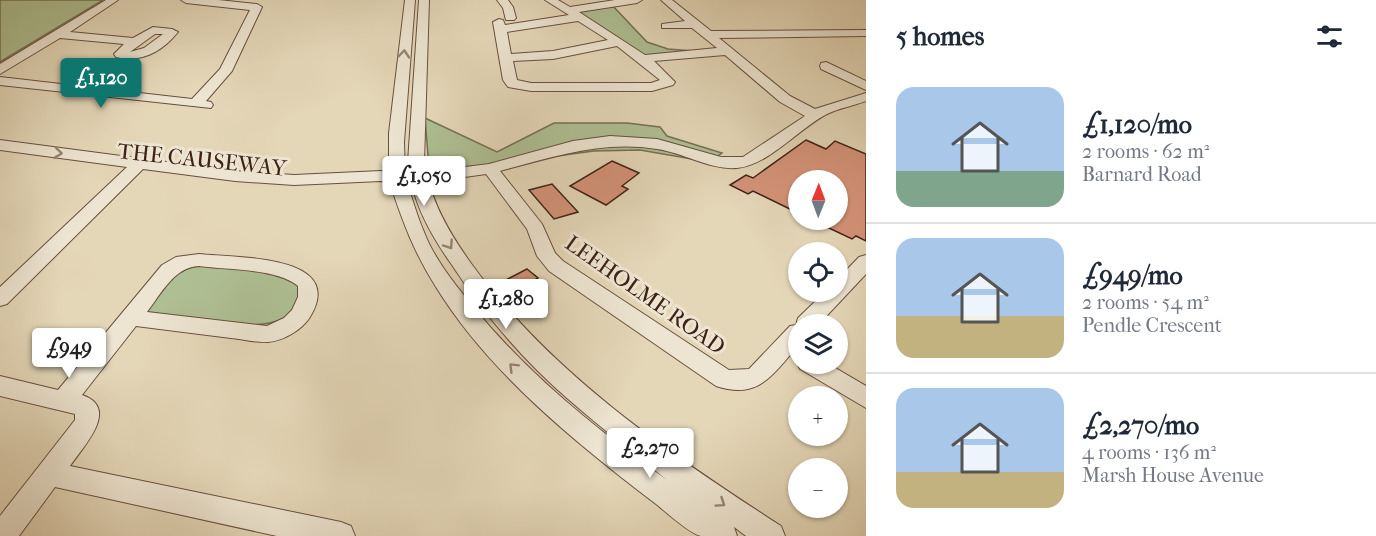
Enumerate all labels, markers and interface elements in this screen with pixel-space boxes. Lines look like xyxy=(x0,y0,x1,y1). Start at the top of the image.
icon: filters xyxy=(1313,20,1346,53)
text: 5 homes xyxy=(896,21,984,52)
one-way arrow xyxy=(397,49,410,58)
pin: £1,120 xyxy=(52,58,150,109)
text: £1,120 xyxy=(74,66,128,89)
text: £1,120/mo xyxy=(1082,109,1192,140)
icon: home xyxy=(944,111,1016,183)
street label: THE CAUSEWAY xyxy=(116,138,289,182)
text: 2 rooms · 62 m² xyxy=(1082,140,1209,163)
one-way arrow xyxy=(53,146,63,158)
pin: £1,050 xyxy=(375,156,473,207)
text: Barnard Road xyxy=(1082,163,1202,186)
text: £1,050 xyxy=(396,164,452,187)
north arrow xyxy=(788,170,848,230)
map controls xyxy=(788,170,848,518)
street label: LEEHOLME ROAD xyxy=(560,230,730,360)
one-way arrow xyxy=(442,239,453,250)
button: locate xyxy=(788,242,848,302)
text: £949/mo xyxy=(1082,260,1183,291)
icon: home xyxy=(944,262,1016,334)
pin: £1,280 xyxy=(457,279,555,330)
text: £1,280 xyxy=(478,287,534,310)
text: 2 rooms · 54 m² xyxy=(1082,291,1209,314)
button: layers xyxy=(788,314,848,374)
text: Pendle Crescent xyxy=(1082,314,1222,337)
pin: £949 xyxy=(33,328,105,379)
text: £949 xyxy=(46,336,92,359)
one-way arrow xyxy=(510,364,521,375)
button: + xyxy=(788,386,848,446)
text: £2,270/mo xyxy=(1082,410,1199,441)
icon: home xyxy=(944,412,1016,484)
pin: £2,270 xyxy=(601,428,699,479)
text: £2,270 xyxy=(621,436,679,459)
text: 4 rooms · 136 m² xyxy=(1082,441,1216,464)
button: − xyxy=(788,458,848,518)
text: Marsh House Avenue xyxy=(1082,464,1264,487)
one-way arrow xyxy=(714,496,725,507)

